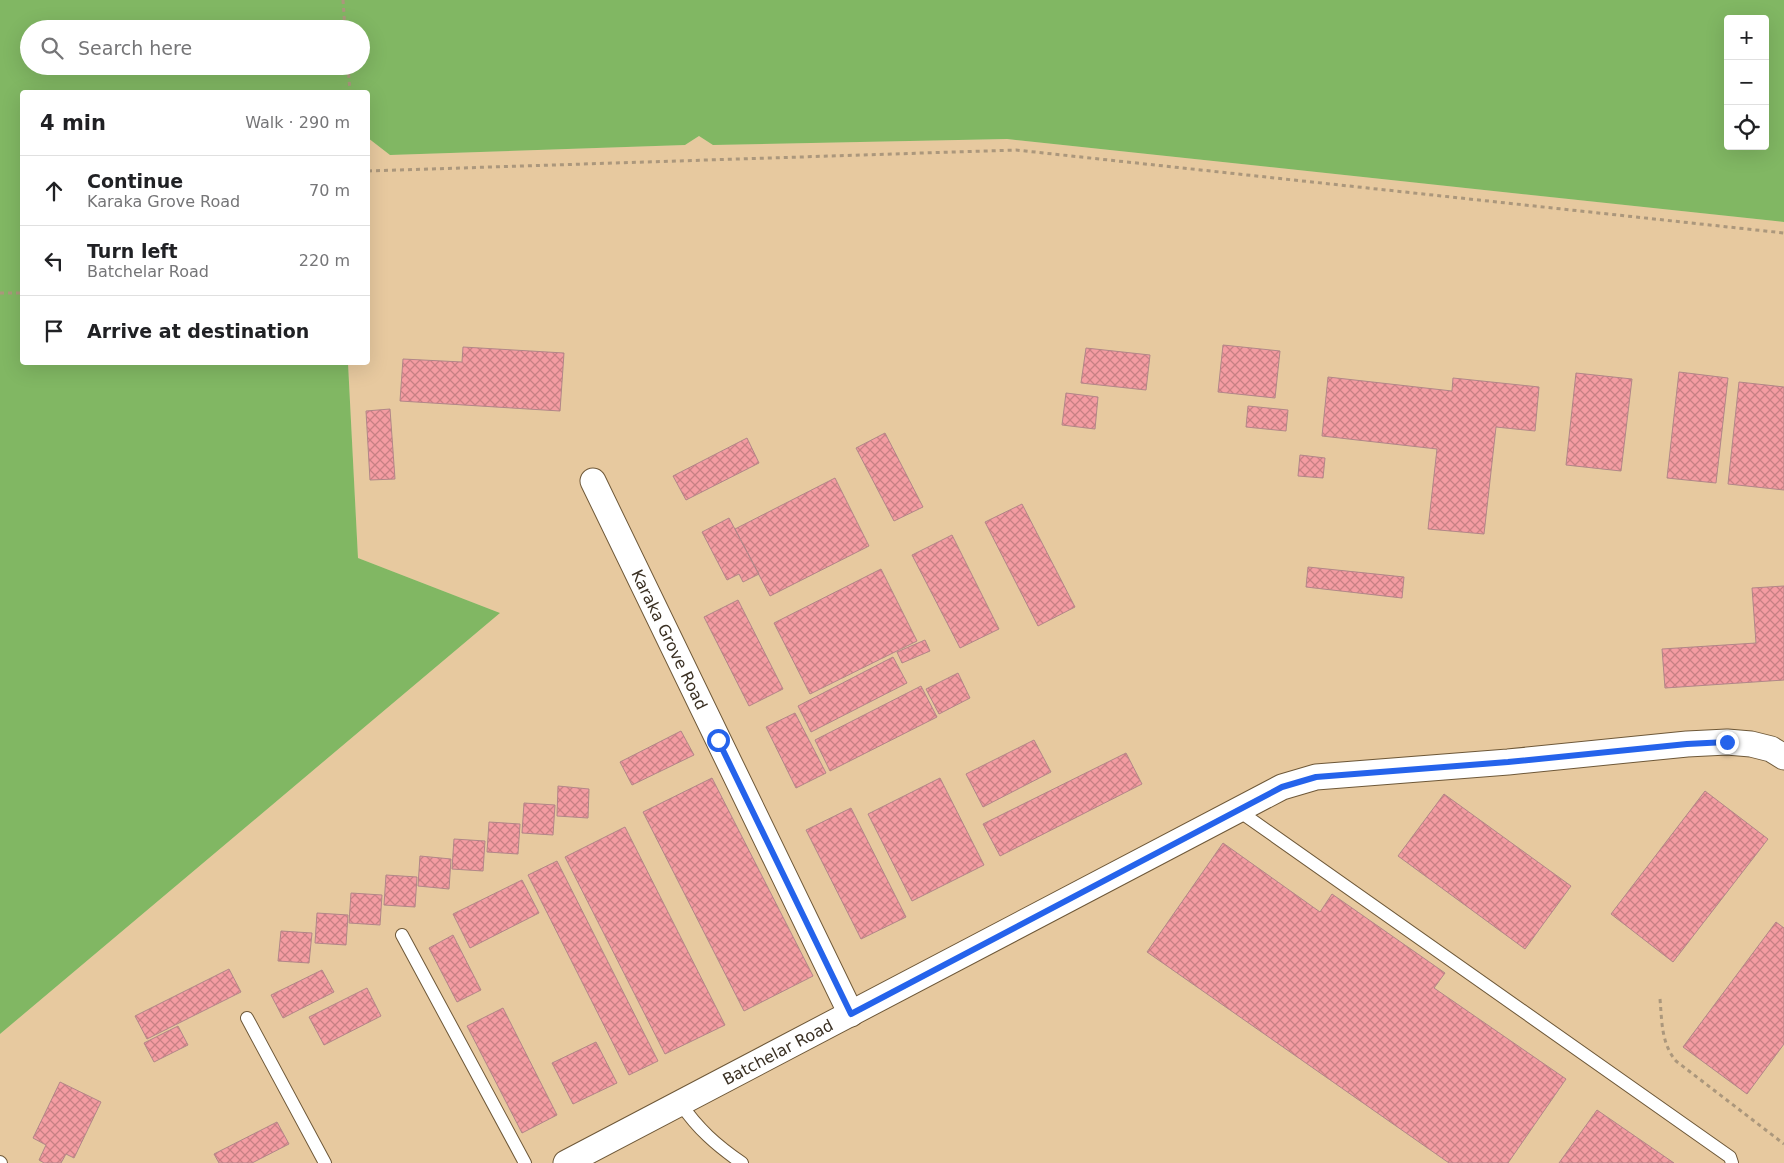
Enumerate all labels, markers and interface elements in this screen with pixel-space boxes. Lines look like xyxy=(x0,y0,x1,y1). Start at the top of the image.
map controls xyxy=(1724,15,1769,150)
button: + xyxy=(1724,15,1769,60)
search box xyxy=(20,20,370,75)
icon: search xyxy=(38,34,66,62)
text: Search here xyxy=(78,37,192,59)
button: − xyxy=(1724,60,1769,105)
button: locate xyxy=(1724,105,1769,150)
text: 4 min xyxy=(40,111,106,135)
text: Walk · 290 m xyxy=(245,113,350,132)
text: Continue xyxy=(87,170,183,192)
icon: ahead xyxy=(40,177,68,205)
text: 70 m xyxy=(309,181,350,200)
text: Karaka Grove Road xyxy=(87,192,240,211)
text: Turn left xyxy=(87,240,178,262)
icon: left xyxy=(40,247,68,275)
text: 220 m xyxy=(299,251,350,270)
text: Batchelar Road xyxy=(87,262,209,281)
icon: arrive xyxy=(40,317,68,345)
text: Arrive at destination xyxy=(87,320,309,342)
street label: Karaka Grove Road xyxy=(628,566,712,713)
route start xyxy=(707,729,730,752)
route end xyxy=(1716,731,1739,754)
street label: Batchelar Road xyxy=(719,1015,836,1089)

